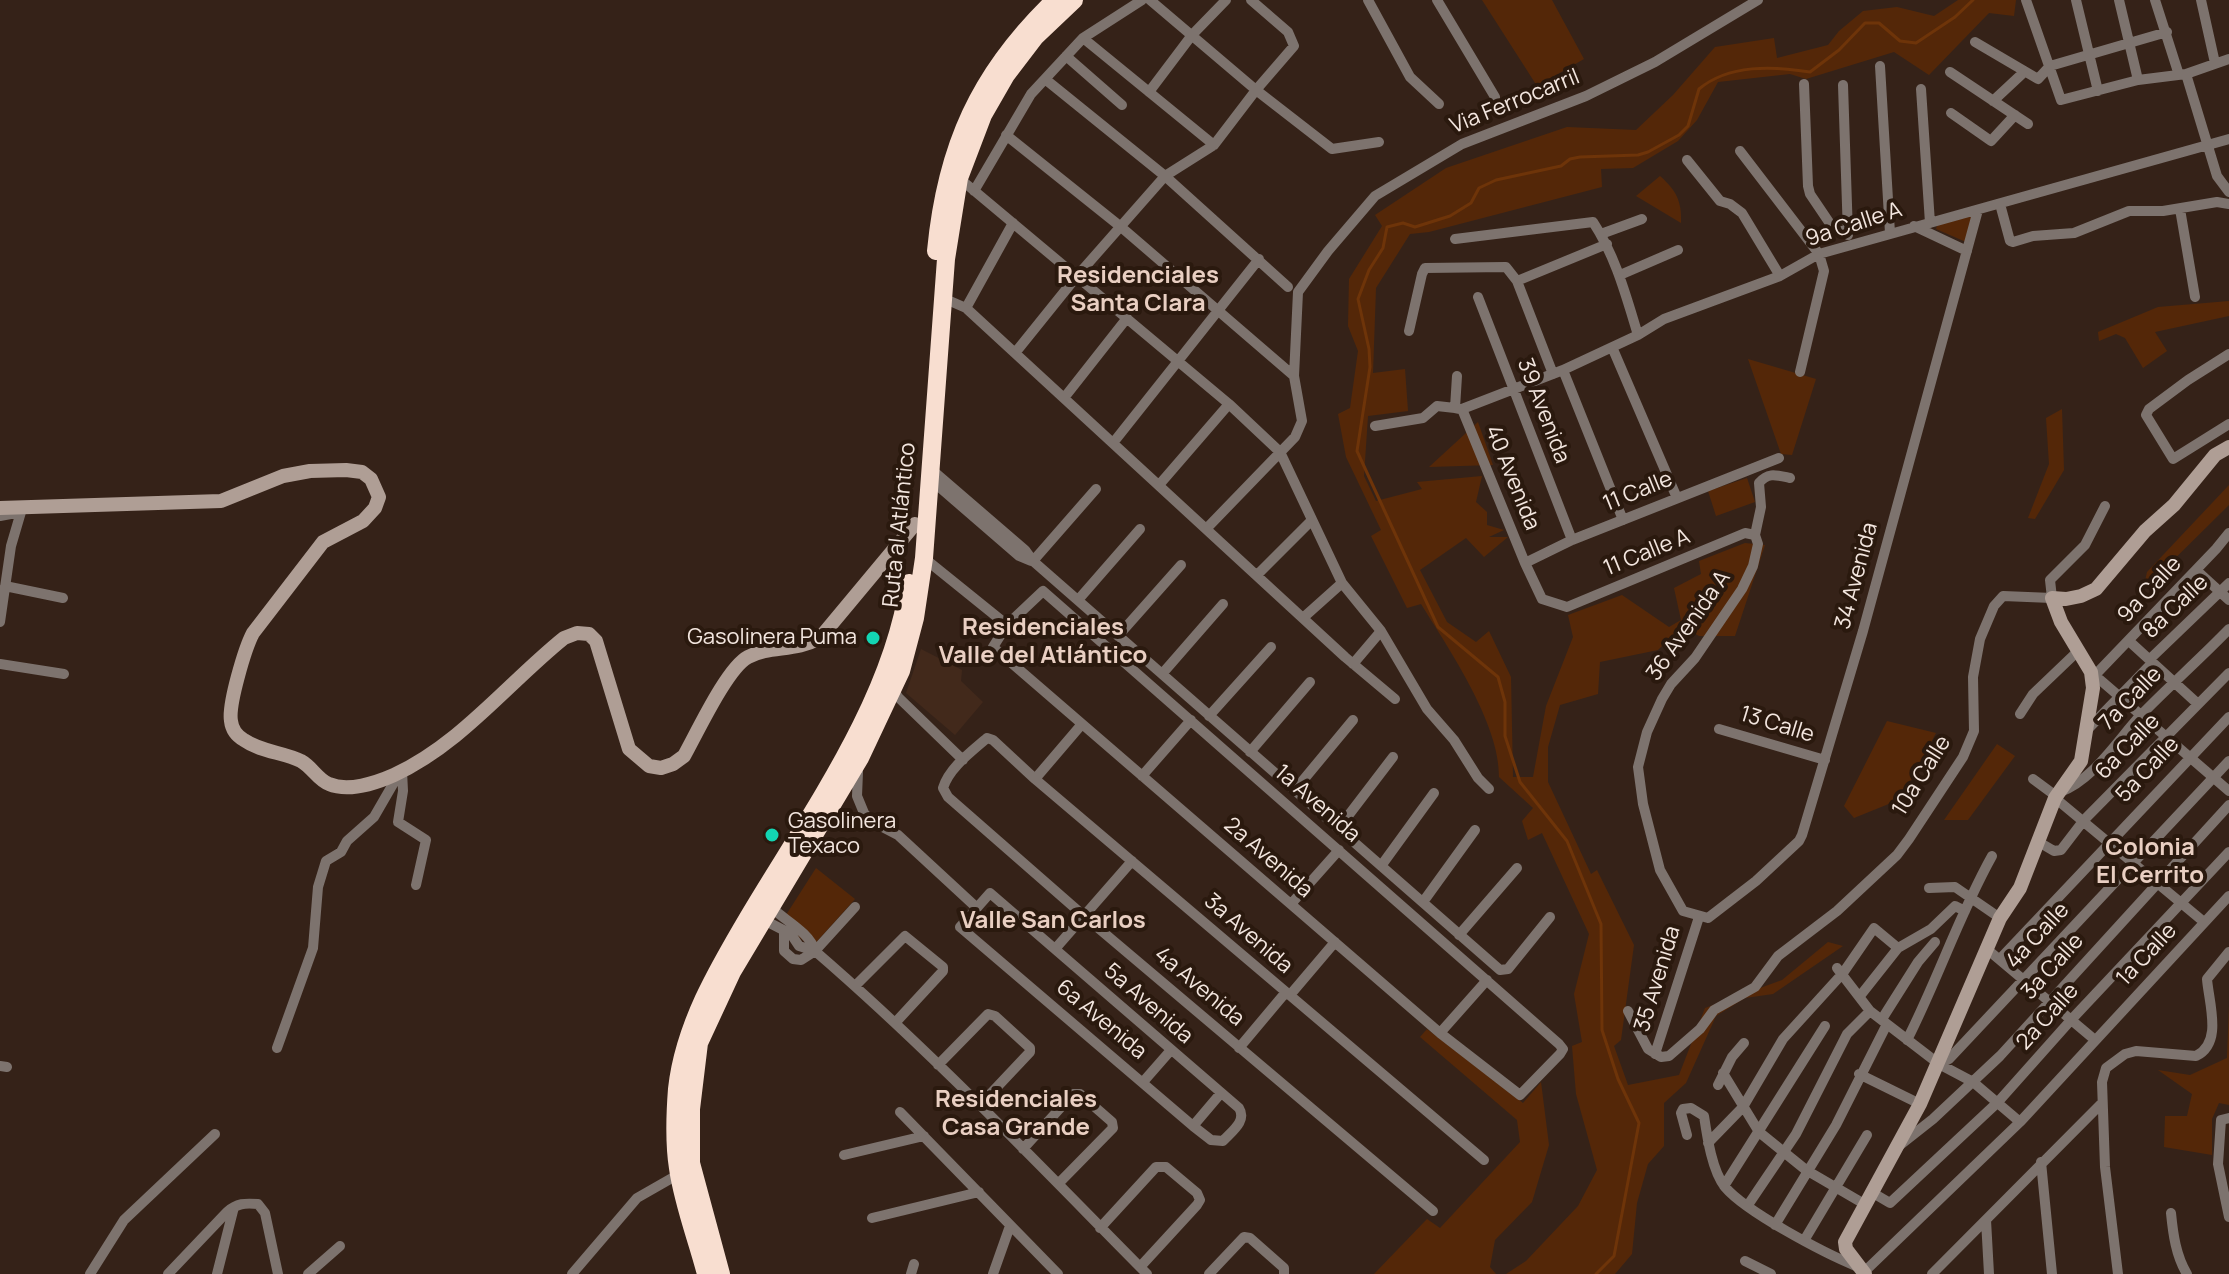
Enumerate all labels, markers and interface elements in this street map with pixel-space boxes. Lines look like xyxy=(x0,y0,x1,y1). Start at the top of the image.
street label: Via Ferrocarril xyxy=(1446,64,1584,140)
street label: 9a Calle A xyxy=(1803,197,1905,253)
district label: Residenciales Santa Clara xyxy=(1057,262,1219,318)
street label: 39 Avenida xyxy=(1511,355,1575,467)
street label: 40 Avenida xyxy=(1479,422,1545,534)
street label: Ruta al Atlántico xyxy=(878,441,922,609)
street label: 11 Calle xyxy=(1599,466,1677,518)
street label: 34 Avenida xyxy=(1830,520,1884,632)
street label: 11 Calle A xyxy=(1600,524,1694,582)
street label: 9a Calle xyxy=(2113,551,2187,629)
street label: 36 Avenida A xyxy=(1641,566,1737,686)
street label: 8a Calle xyxy=(2138,570,2214,644)
district label: Residenciales Valle del Atlántico xyxy=(939,614,1147,670)
place label: Gasolinera Puma xyxy=(687,625,857,651)
marker: Gasolinera Puma xyxy=(864,629,882,647)
street label: 7a Calle xyxy=(2094,662,2168,736)
street label: 13 Calle xyxy=(1737,701,1817,749)
street label: 6a Calle xyxy=(2090,709,2166,785)
street label: 10a Calle xyxy=(1887,731,1957,821)
street label: 5a Calle xyxy=(2111,732,2185,808)
street label: 1a Avenida xyxy=(1269,760,1365,848)
place label: Gasolinera Texaco xyxy=(788,809,896,860)
street label: 2a Avenida xyxy=(1218,812,1318,904)
marker: Gasolinera Texaco xyxy=(763,826,781,844)
district label: Colonia El Cerrito xyxy=(2096,834,2204,890)
street label: 3a Avenida xyxy=(1198,888,1298,980)
street label: 4a Calle xyxy=(2001,897,2075,975)
district label: Valle San Carlos xyxy=(960,907,1146,935)
street label: 1a Calle xyxy=(2111,918,2183,992)
street label: 35 Avenida xyxy=(1629,923,1687,1035)
street label: 3a Calle xyxy=(2016,928,2090,1006)
street label: 4a Avenida xyxy=(1149,942,1249,1032)
street label: 5a Avenida xyxy=(1098,958,1198,1050)
street label: 6a Avenida xyxy=(1050,975,1152,1065)
street label: 2a Calle xyxy=(2011,978,2085,1056)
district label: Residenciales Casa Grande xyxy=(935,1086,1097,1142)

